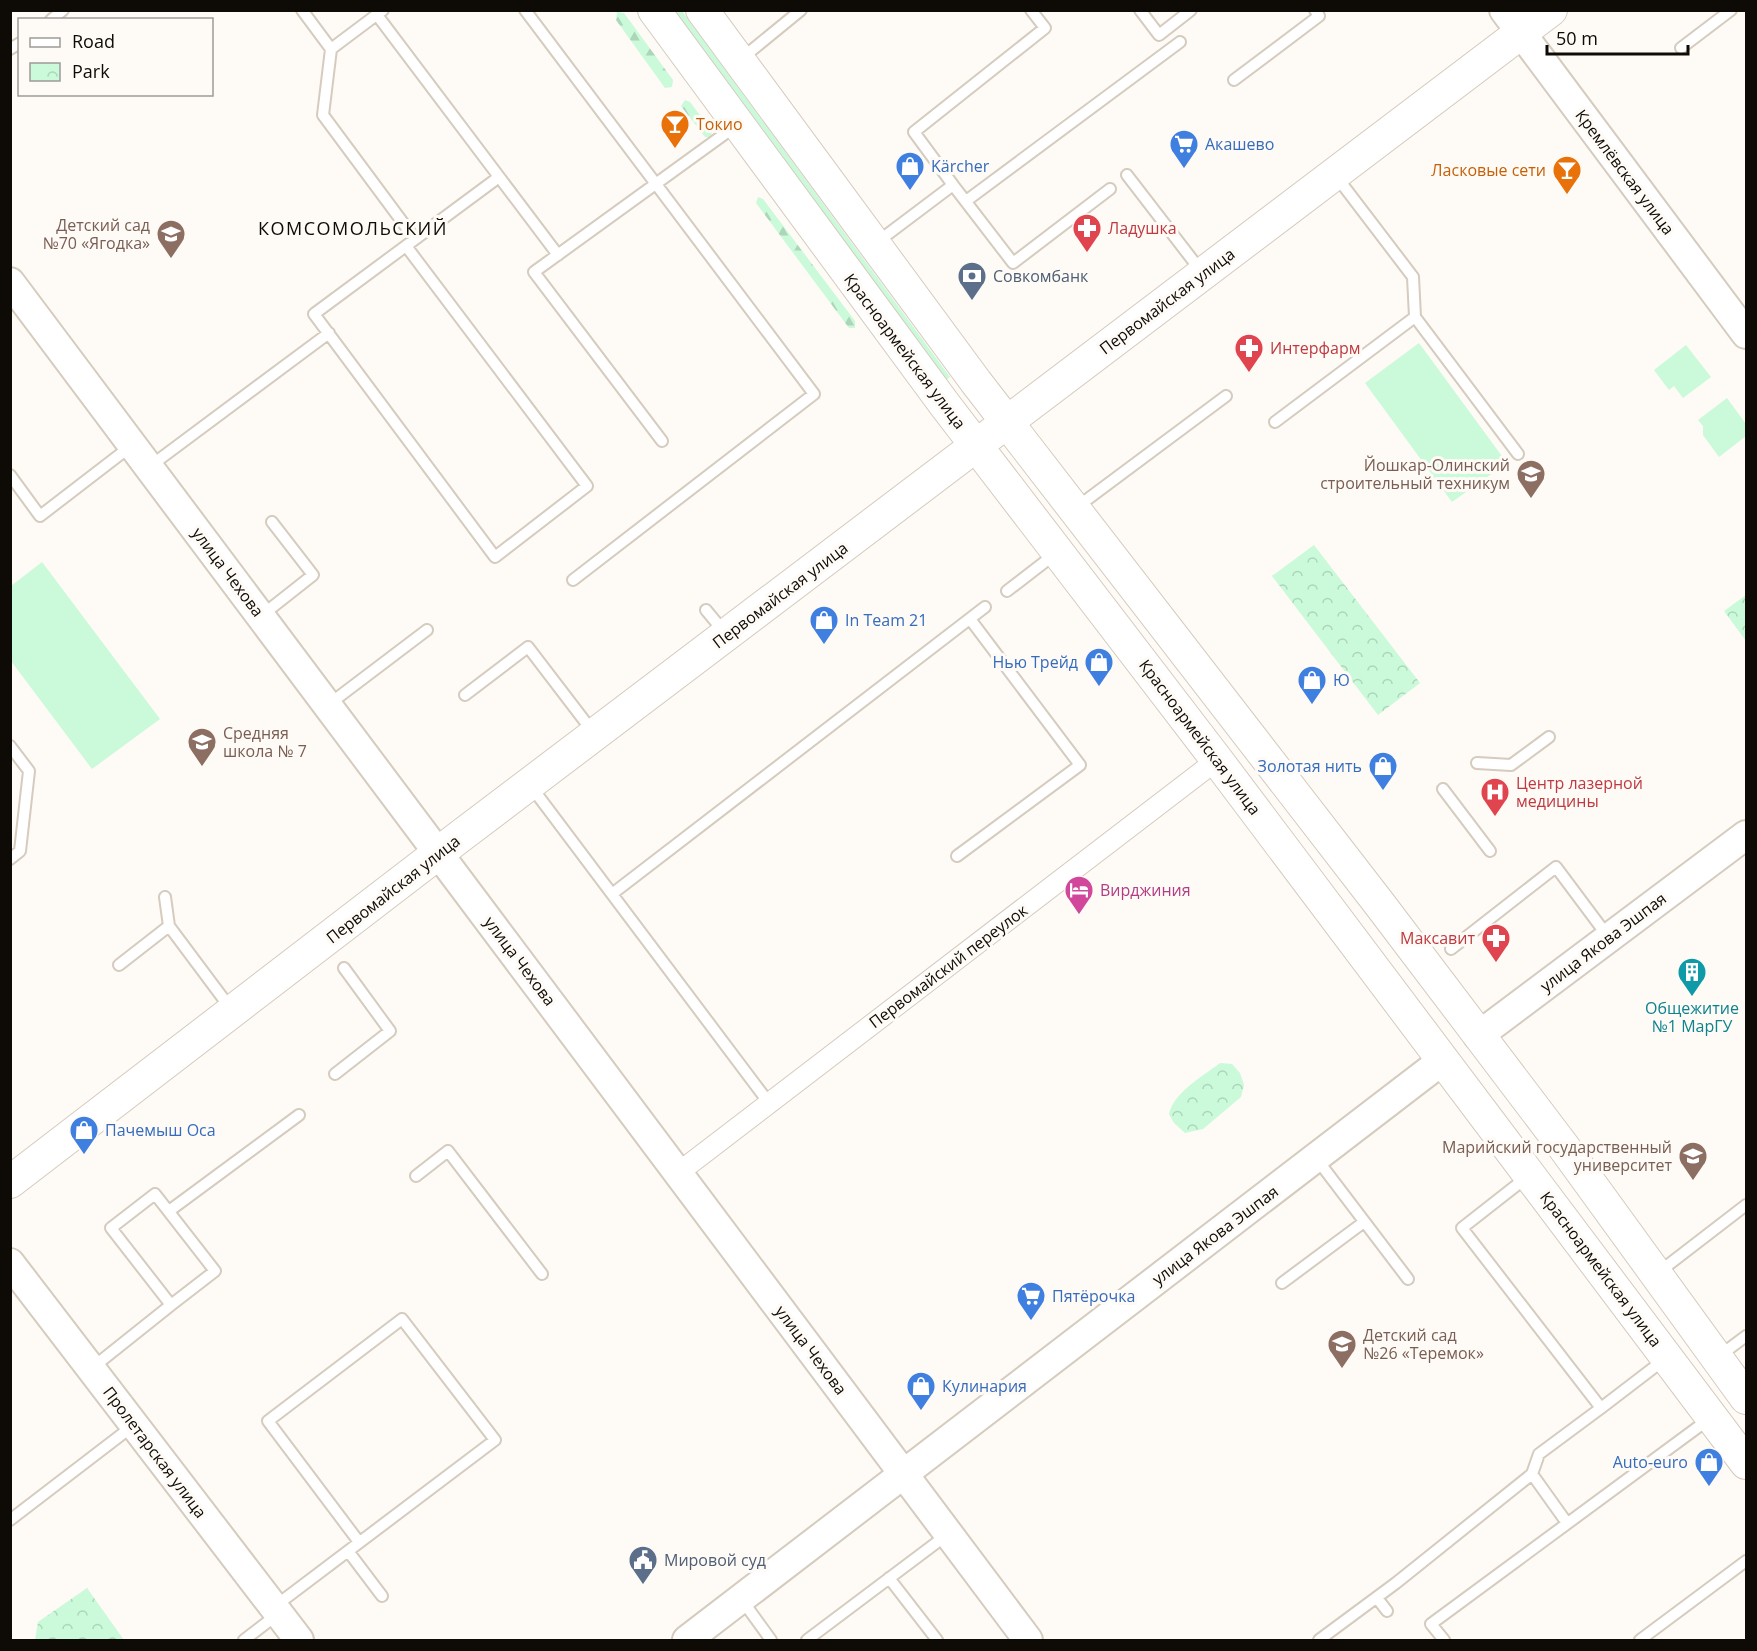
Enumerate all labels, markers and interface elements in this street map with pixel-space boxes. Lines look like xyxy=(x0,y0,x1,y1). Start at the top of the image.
legend xyxy=(18,18,213,96)
scale bar xyxy=(1547,18,1688,56)
text: 50 m xyxy=(1556,26,1598,50)
text: Road xyxy=(72,29,115,53)
text: Park xyxy=(72,59,110,83)
street label: Кремлёвская улица xyxy=(1571,105,1679,239)
bar icon: Токио xyxy=(659,108,691,150)
place label: Токио xyxy=(696,113,743,135)
supermarket icon: Акашево xyxy=(1168,128,1200,170)
place label: Акашево xyxy=(1205,133,1274,155)
shop icon: Kärcher xyxy=(894,150,926,192)
bar icon: Ласковые сети xyxy=(1551,154,1583,196)
place label: Kärcher xyxy=(931,155,990,177)
place label: Ласковые сети xyxy=(1431,159,1546,181)
pharmacy icon: Ладушка xyxy=(1071,212,1103,254)
place label: Детский сад №70 «Ягодка» xyxy=(42,214,150,254)
district label: КОМСОМОЛЬСКИЙ xyxy=(258,216,448,240)
place label: Ладушка xyxy=(1108,217,1177,239)
school or university icon: Детский сад №70 «Ягодка» xyxy=(155,218,187,260)
street label: Первомайская улица xyxy=(1095,243,1239,359)
bank icon: Совкомбанк xyxy=(956,260,988,302)
place label: Совкомбанк xyxy=(993,265,1089,287)
street label: Красноармейская улица xyxy=(839,269,971,433)
pharmacy icon: Интерфарм xyxy=(1233,332,1265,374)
place label: Интерфарм xyxy=(1270,337,1360,359)
place label: Йошкар-Олинский строительный техникум xyxy=(1320,454,1510,494)
school or university icon: Йошкар-Олинский строительный техникум xyxy=(1515,458,1547,500)
street label: улица Чехова xyxy=(187,523,269,621)
street label: Первомайская улица xyxy=(708,537,852,653)
shop icon: In Team 21 xyxy=(808,604,840,646)
place label: In Team 21 xyxy=(845,609,927,631)
shop icon: Нью Трейд xyxy=(1083,646,1115,688)
place label: Нью Трейд xyxy=(992,651,1078,673)
street label: Красноармейская улица xyxy=(1134,655,1266,819)
shop icon: Ю xyxy=(1296,664,1328,706)
place label: Ю xyxy=(1333,669,1350,691)
place label: Средняя школа № 7 xyxy=(223,722,307,762)
school or university icon: Средняя школа № 7 xyxy=(186,726,218,768)
shop icon: Золотая нить xyxy=(1367,750,1399,792)
place label: Золотая нить xyxy=(1258,755,1362,777)
place label: Центр лазерной медицины xyxy=(1516,772,1643,812)
hospital icon: Центр лазерной медицины xyxy=(1479,776,1511,818)
street label: Первомайская улица xyxy=(322,830,464,948)
hotel icon: Вирджиния xyxy=(1063,874,1095,916)
place label: Вирджиния xyxy=(1100,879,1191,901)
street label: улица Якова Эшпая xyxy=(1535,887,1671,997)
street label: Первомайский переулок xyxy=(864,899,1032,1033)
street label: улица Чехова xyxy=(479,912,561,1010)
pharmacy icon: Максавит xyxy=(1480,922,1512,964)
place label: Максавит xyxy=(1400,927,1475,949)
building icon: Общежитие №1 МарГУ xyxy=(1676,956,1708,998)
place label: Общежитие №1 МарГУ xyxy=(1645,997,1739,1037)
shop icon: Пачемыш Оса xyxy=(68,1114,100,1156)
place label: Пачемыш Оса xyxy=(105,1119,216,1141)
place label: Марийский государственный университет xyxy=(1442,1136,1672,1176)
school or university icon: Марийский государственный университет xyxy=(1677,1140,1709,1182)
street label: улица Якова Эшпая xyxy=(1147,1180,1283,1290)
street label: Красноармейская улица xyxy=(1535,1187,1667,1351)
supermarket icon: Пятёрочка xyxy=(1015,1280,1047,1322)
place label: Пятёрочка xyxy=(1052,1285,1135,1307)
street label: улица Чехова xyxy=(770,1301,852,1399)
place label: Детский сад №26 «Теремок» xyxy=(1363,1324,1484,1364)
school or university icon: Детский сад №26 «Теремок» xyxy=(1326,1328,1358,1370)
shop icon: Кулинария xyxy=(905,1370,937,1412)
place label: Кулинария xyxy=(942,1375,1027,1397)
street label: Пролетарская улица xyxy=(98,1382,212,1522)
shop icon: Auto-euro xyxy=(1693,1446,1725,1488)
place label: Auto-euro xyxy=(1613,1451,1688,1473)
public building icon: Мировой суд xyxy=(627,1544,659,1586)
place label: Мировой суд xyxy=(664,1549,766,1571)

